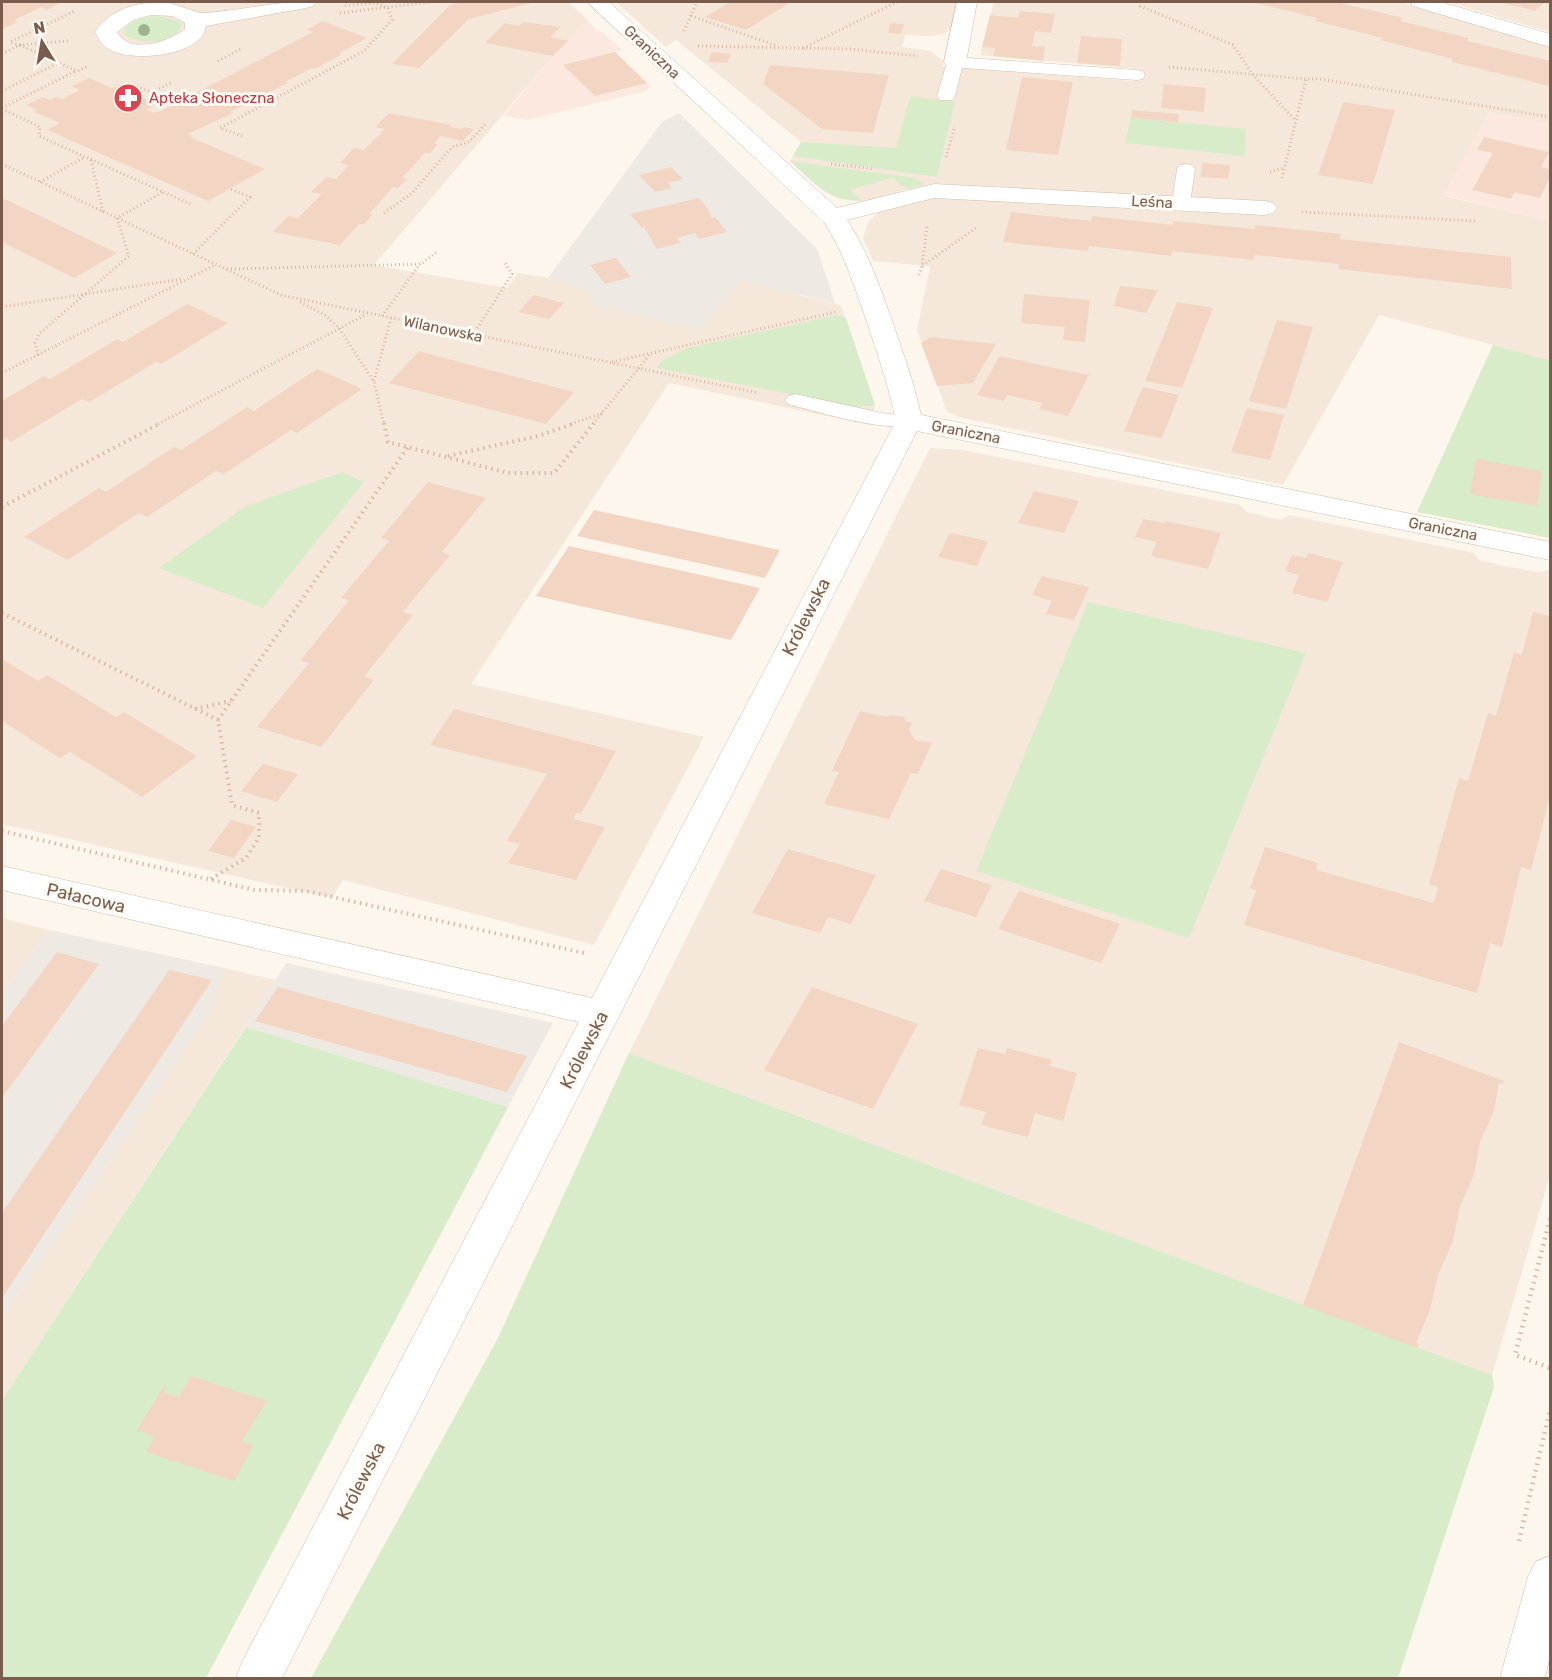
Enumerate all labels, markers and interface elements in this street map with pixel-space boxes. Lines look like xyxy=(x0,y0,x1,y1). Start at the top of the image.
north arrow xyxy=(12,12,72,72)
text: N xyxy=(32,17,47,38)
street label: Graniczna xyxy=(620,22,684,82)
pharmacy icon: Apteka Słoneczna xyxy=(112,82,144,114)
place label: Apteka Słoneczna xyxy=(149,89,275,107)
street label: Leśna xyxy=(1131,192,1173,212)
street label: Wilanowska xyxy=(402,312,484,346)
street label: Graniczna xyxy=(930,416,1002,448)
street label: Graniczna xyxy=(1407,513,1479,545)
street label: Królewska xyxy=(777,574,835,660)
street label: Pałacowa xyxy=(44,878,128,918)
street label: Królewska xyxy=(555,1007,613,1093)
street label: Królewska xyxy=(332,1438,390,1524)

